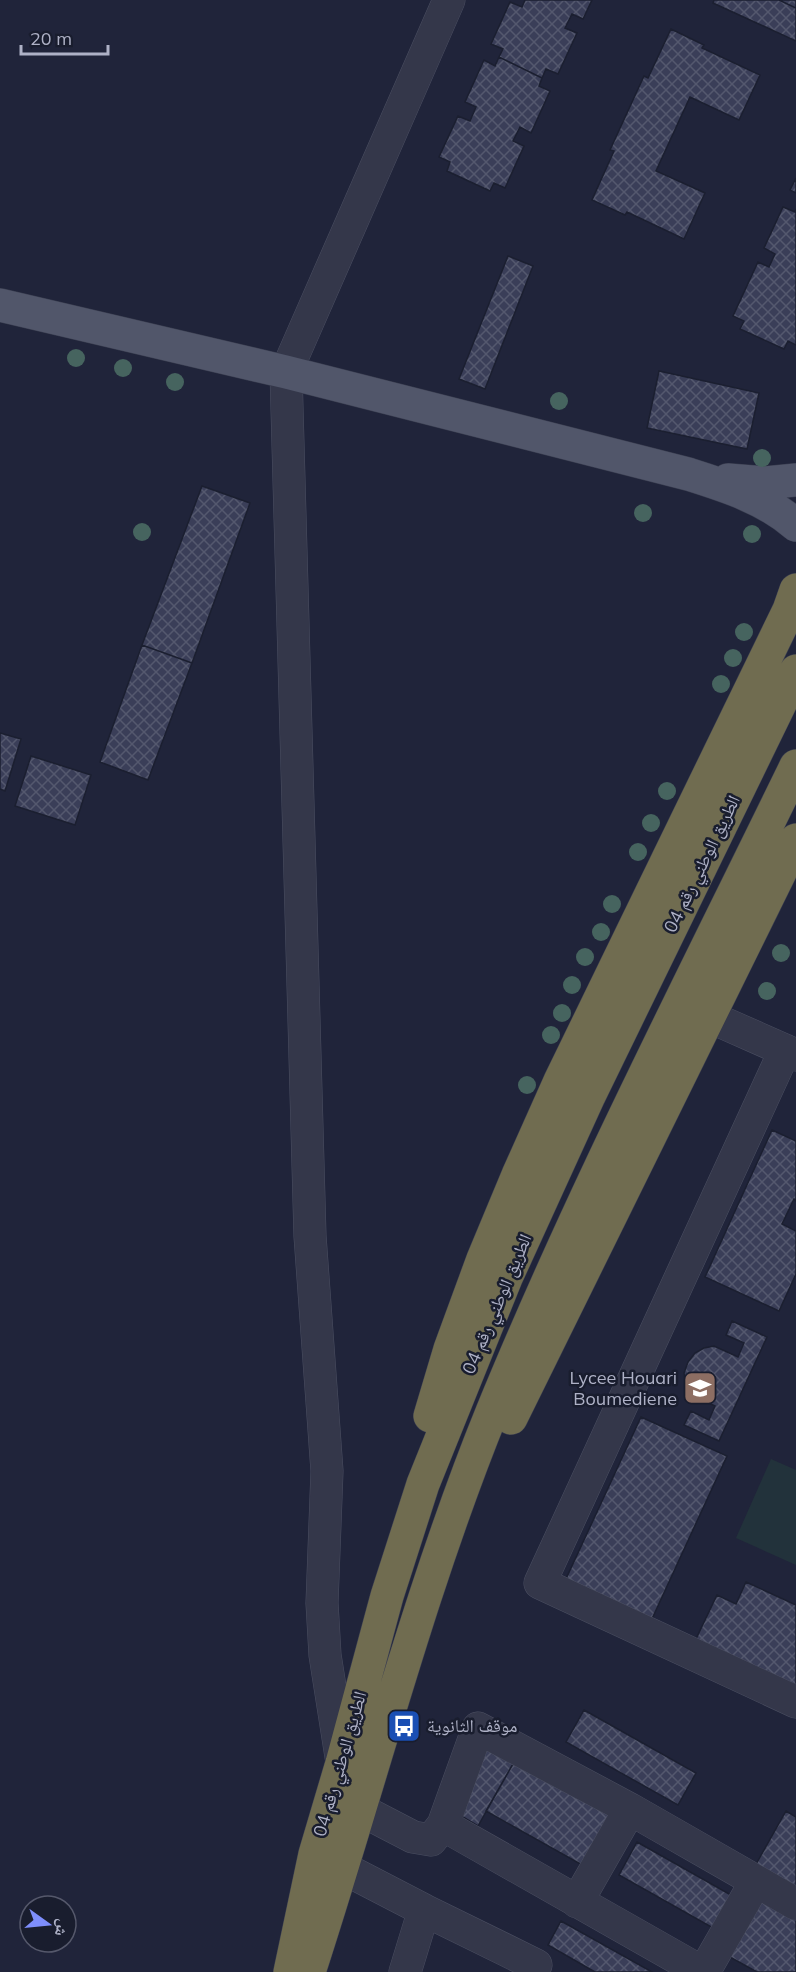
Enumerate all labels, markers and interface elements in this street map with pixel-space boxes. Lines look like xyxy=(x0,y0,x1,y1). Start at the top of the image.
scale bar xyxy=(21,18,108,56)
text: 20 m xyxy=(30,27,72,50)
street label: الطريق الوطني رقم 04 xyxy=(658,791,748,938)
street label: الطريق الوطني رقم 04 xyxy=(457,1230,540,1379)
place label: Lycee Houari Boumediene xyxy=(569,1366,677,1410)
school or university icon: Lycee Houari Boumediene xyxy=(682,1370,718,1406)
street label: الطريق الوطني رقم 04 xyxy=(308,1689,375,1840)
bus stop icon: موقف الثانوية xyxy=(386,1708,422,1744)
place label: موقف الثانوية xyxy=(427,1714,517,1737)
north arrow xyxy=(18,1894,78,1954)
text: ش xyxy=(51,1917,74,1939)

